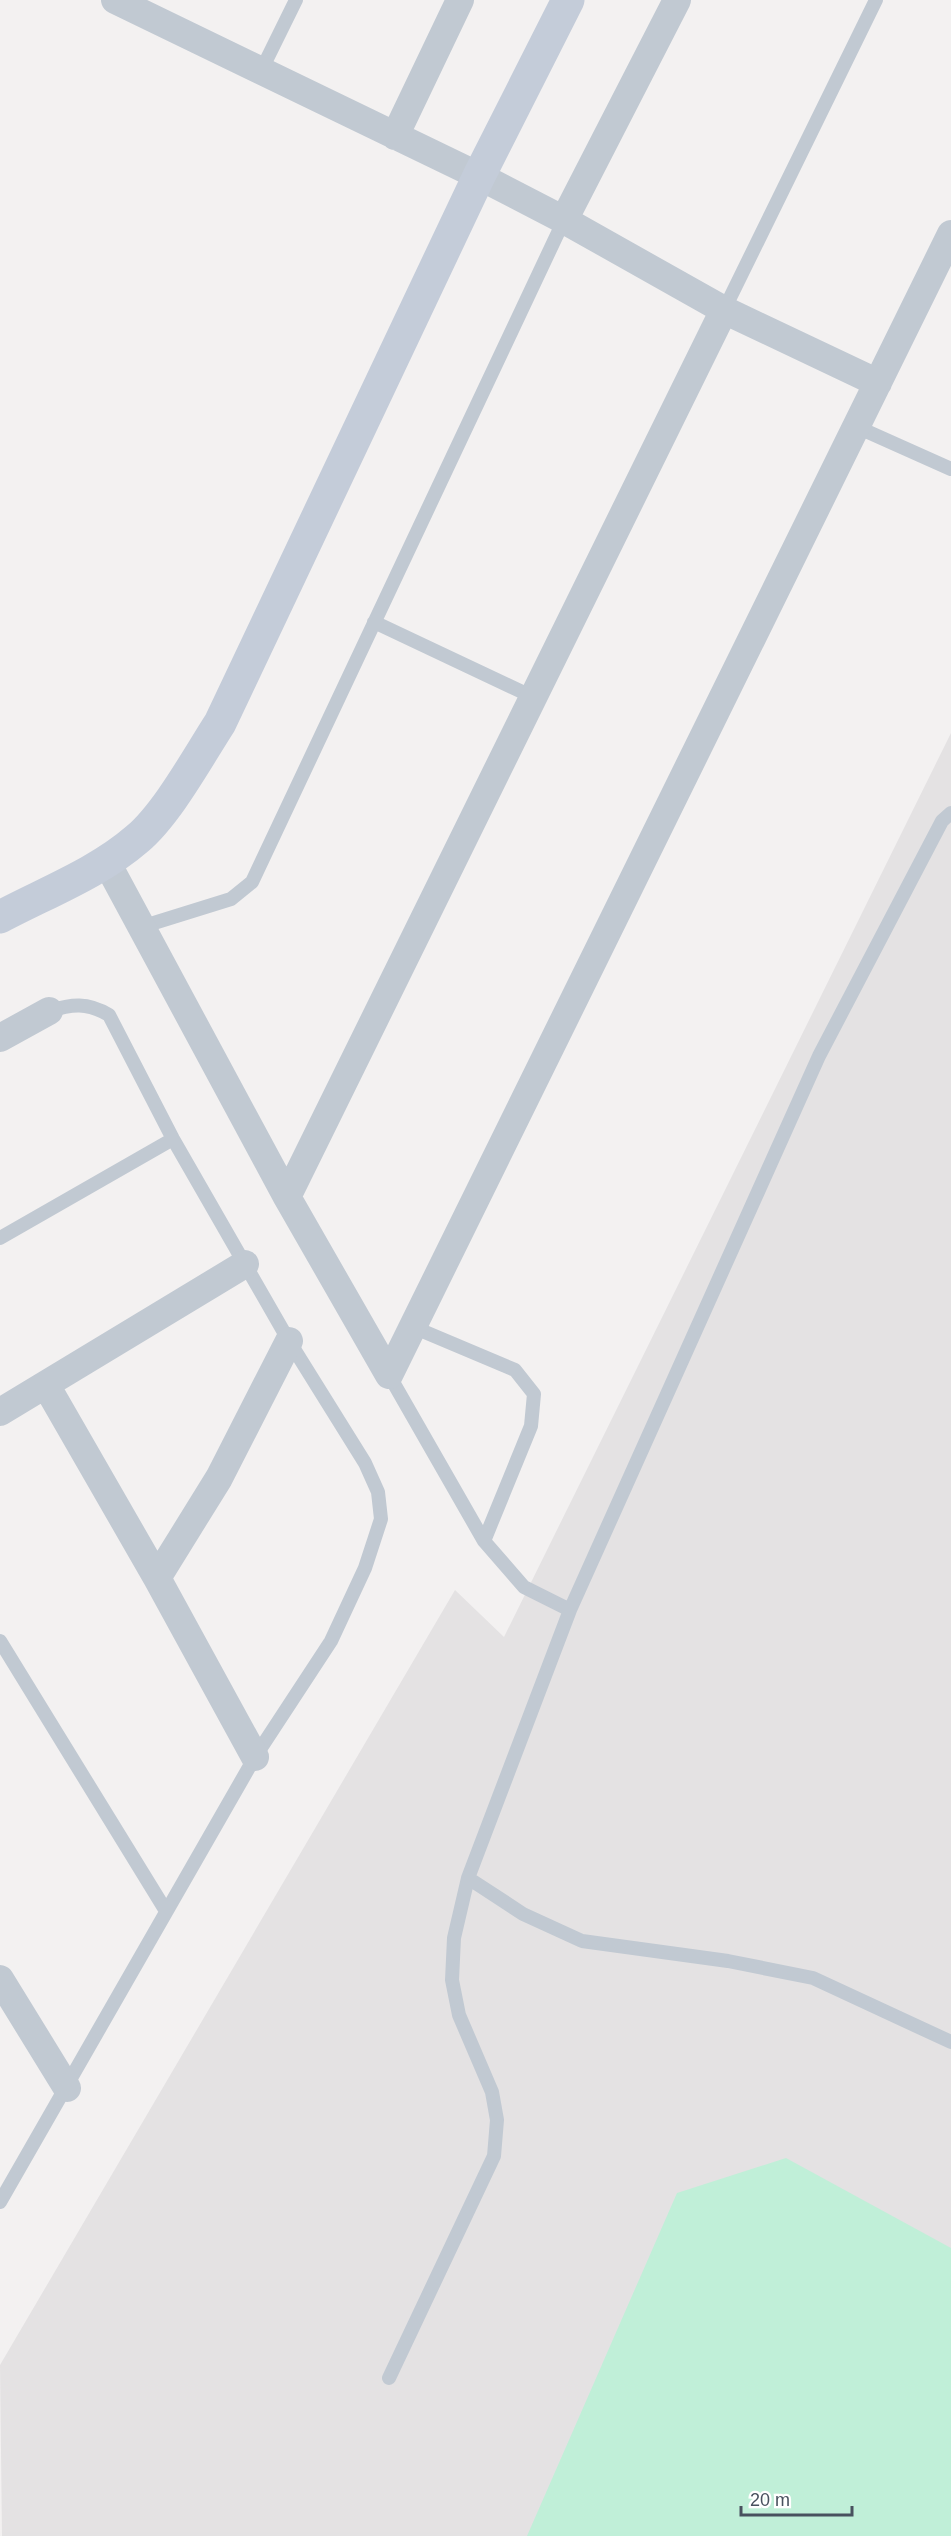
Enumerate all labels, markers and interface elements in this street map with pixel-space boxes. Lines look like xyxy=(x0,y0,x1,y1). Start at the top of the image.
scale bar xyxy=(741,2479,852,2517)
text: 20 m xyxy=(750,2490,790,2510)

